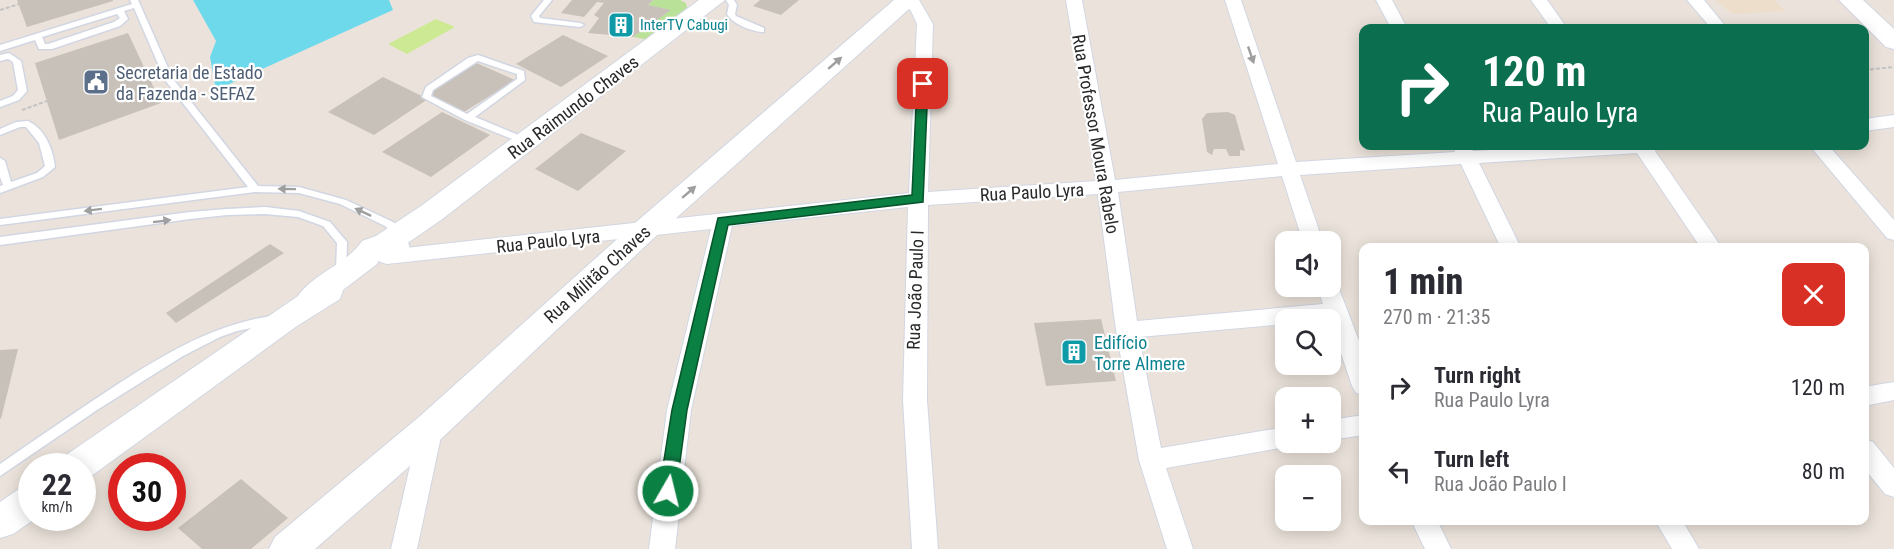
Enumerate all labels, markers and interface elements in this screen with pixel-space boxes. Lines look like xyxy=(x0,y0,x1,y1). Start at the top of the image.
building icon: InterTV Cabugi xyxy=(606,10,636,40)
place label: InterTV Cabugi xyxy=(640,16,728,34)
street label: Rua Professor Moura Rabelo xyxy=(1068,33,1124,235)
one-way arrow xyxy=(1247,47,1257,65)
text: 120 m xyxy=(1482,47,1587,96)
icon: right xyxy=(1383,48,1461,126)
street label: Rua Raimundo Chaves xyxy=(504,51,642,163)
one-way arrow xyxy=(827,57,843,70)
pin xyxy=(897,58,948,109)
place label: Secretaria de Estado da Fazenda - SEFAZ xyxy=(116,62,263,104)
public building icon: Secretaria de Estado da Fazenda - SEFAZ xyxy=(81,67,111,97)
icon: arrive xyxy=(906,67,939,100)
text: Rua Paulo Lyra xyxy=(1482,97,1638,129)
street label: Rua Paulo Lyra xyxy=(979,179,1085,205)
one-way arrow xyxy=(277,185,296,194)
one-way arrow xyxy=(681,186,696,199)
one-way arrow xyxy=(83,205,102,214)
one-way arrow xyxy=(355,207,372,216)
one-way arrow xyxy=(153,216,172,225)
street label: Rua Militão Chaves xyxy=(540,221,654,327)
street label: Rua Paulo Lyra xyxy=(495,225,601,257)
street label: Rua João Paulo I xyxy=(902,230,928,350)
map controls xyxy=(1275,231,1341,531)
button: sound xyxy=(1275,231,1341,297)
text: 1 min xyxy=(1383,261,1463,303)
button: close xyxy=(1782,263,1845,326)
text: 270 m · 21:35 xyxy=(1383,305,1490,329)
button: search xyxy=(1275,309,1341,375)
place label: Edifício Torre Almere xyxy=(1094,332,1185,374)
building icon: Edifício Torre Almere xyxy=(1059,337,1089,367)
text: Turn right xyxy=(1434,363,1521,388)
icon: right xyxy=(1383,371,1416,404)
text: 120 m xyxy=(1791,375,1845,400)
button: + xyxy=(1275,387,1341,453)
text: Rua Paulo Lyra xyxy=(1434,388,1550,412)
text: Turn left xyxy=(1434,447,1509,472)
speed limit sign: 30 xyxy=(108,453,186,531)
icon: left xyxy=(1383,455,1416,488)
position arrow xyxy=(636,459,700,523)
text: 80 m xyxy=(1802,459,1845,484)
button: − xyxy=(1275,465,1341,531)
text: 22 xyxy=(42,467,72,502)
text: Rua João Paulo I xyxy=(1434,472,1567,496)
text: km/h xyxy=(42,498,72,516)

